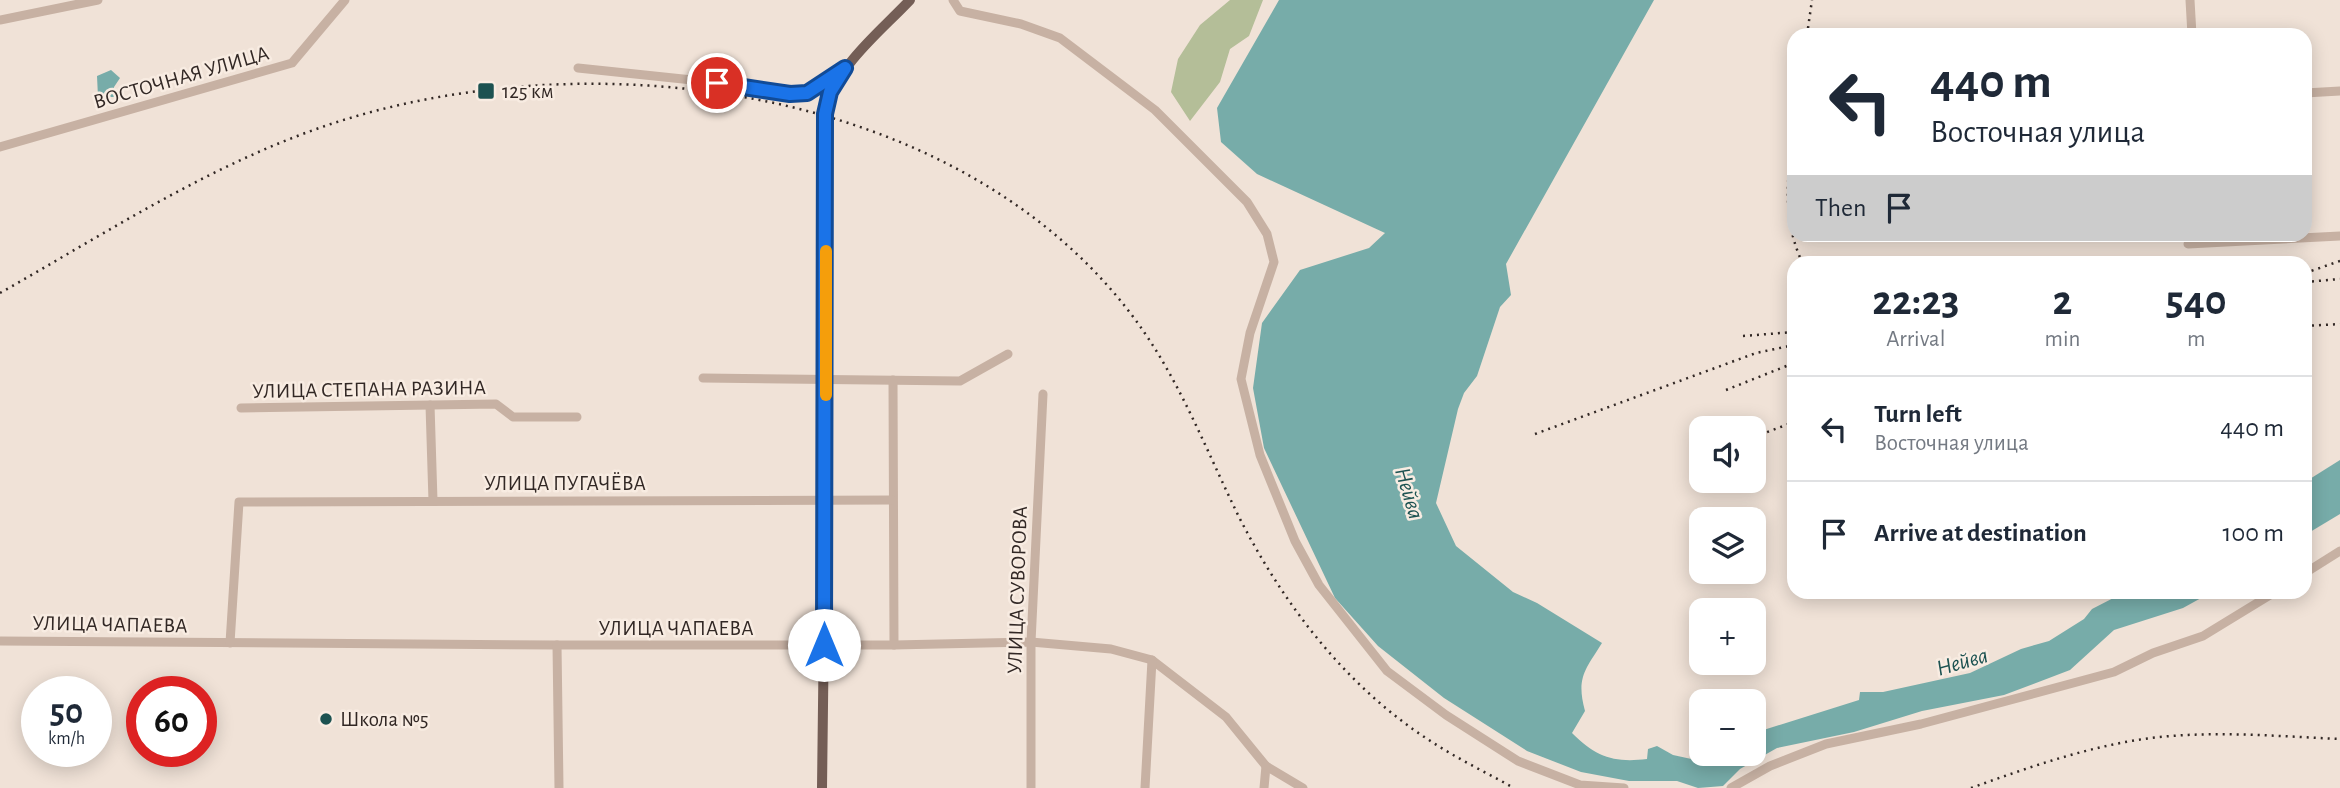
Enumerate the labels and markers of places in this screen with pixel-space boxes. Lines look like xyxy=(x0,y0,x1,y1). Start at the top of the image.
pin xyxy=(687,53,747,113)
marker: 125 км xyxy=(476,81,496,101)
place label: 125 км xyxy=(502,81,554,102)
place label: Школа №5 xyxy=(340,709,429,730)
marker: Школа №5 xyxy=(318,711,334,727)

